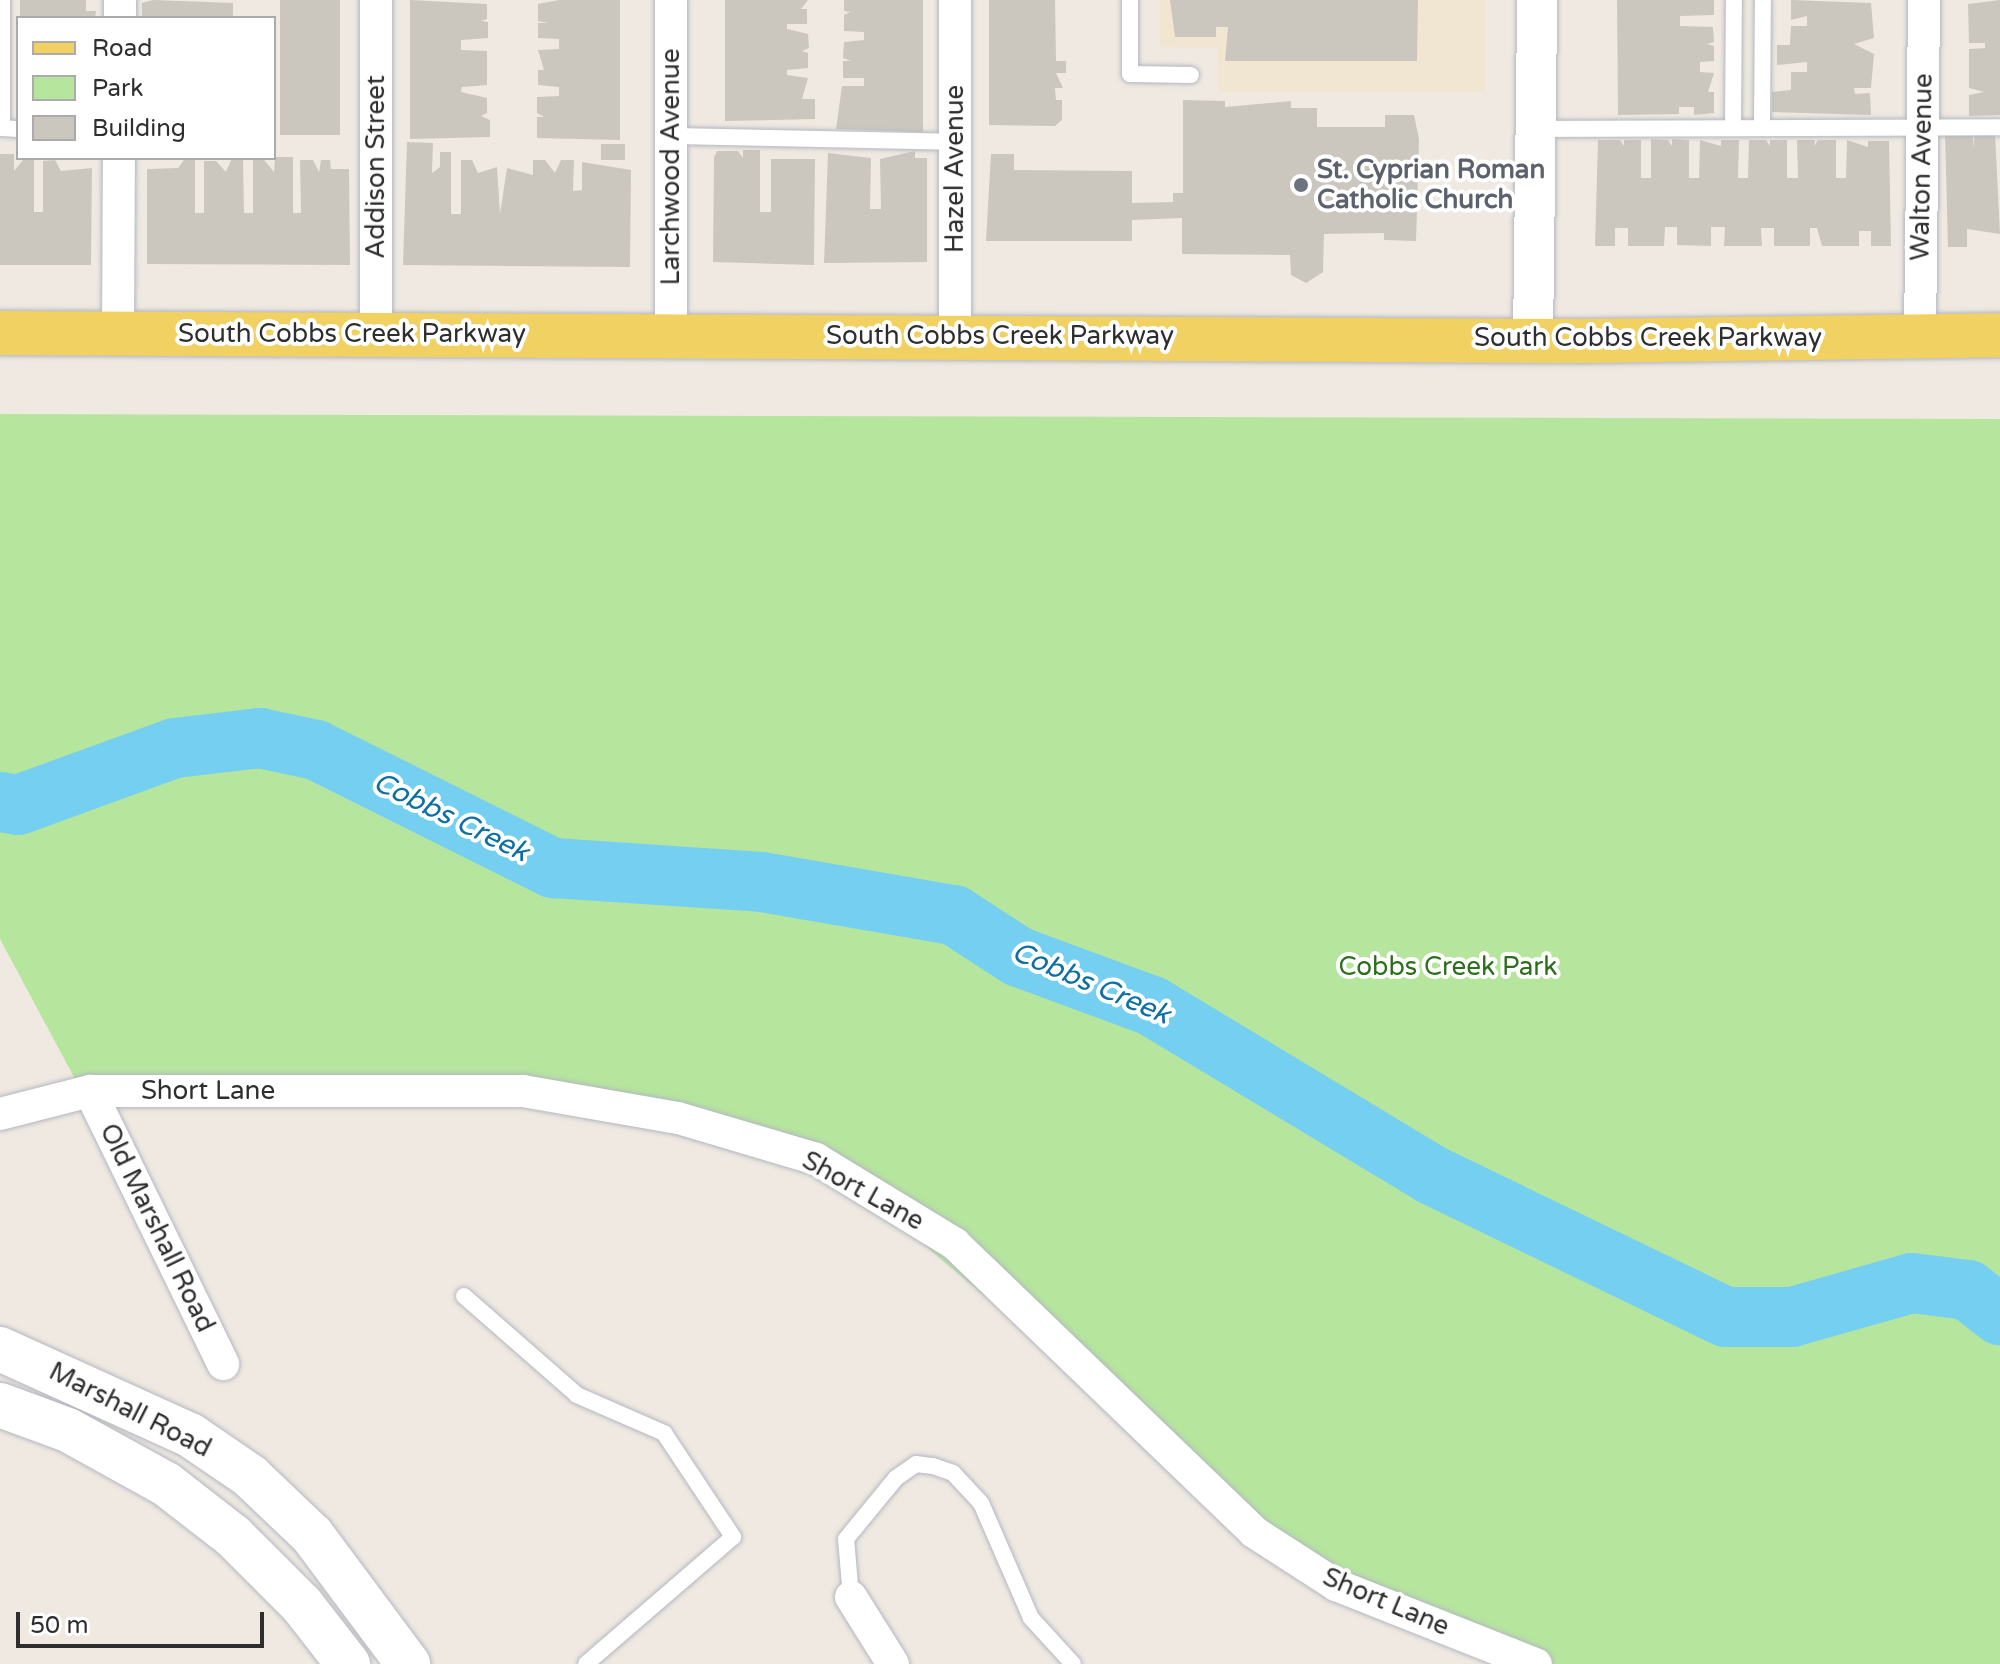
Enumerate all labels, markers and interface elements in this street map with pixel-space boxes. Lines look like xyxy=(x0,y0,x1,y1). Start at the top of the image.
legend xyxy=(16,16,276,160)
text: Road xyxy=(92,34,152,63)
street label: Larchwood Avenue xyxy=(655,49,687,285)
street label: Walton Avenue xyxy=(1905,73,1939,261)
text: Park xyxy=(92,74,143,103)
street label: Addison Street xyxy=(360,75,392,259)
street label: Hazel Avenue xyxy=(939,85,971,253)
text: Building xyxy=(92,114,186,143)
place label: St. Cyprian Roman Catholic Church xyxy=(1317,154,1545,216)
marker: St. Cyprian Roman Catholic Church xyxy=(1292,176,1310,194)
street label: South Cobbs Creek Parkway xyxy=(178,318,526,350)
street label: South Cobbs Creek Parkway xyxy=(826,320,1174,352)
street label: South Cobbs Creek Parkway xyxy=(1474,322,1822,354)
water label: Cobbs Creek xyxy=(368,765,534,869)
water label: Cobbs Creek xyxy=(1007,935,1175,1031)
park label: Cobbs Creek Park xyxy=(1339,951,1557,983)
street label: Short Lane xyxy=(141,1075,275,1107)
street label: Old Marshall Road xyxy=(93,1119,221,1337)
street label: Short Lane xyxy=(797,1145,929,1237)
street label: Marshall Road xyxy=(44,1356,216,1464)
street label: Short Lane xyxy=(1318,1561,1454,1643)
scale bar xyxy=(20,1596,268,1646)
text: 50 m xyxy=(30,1611,88,1640)

